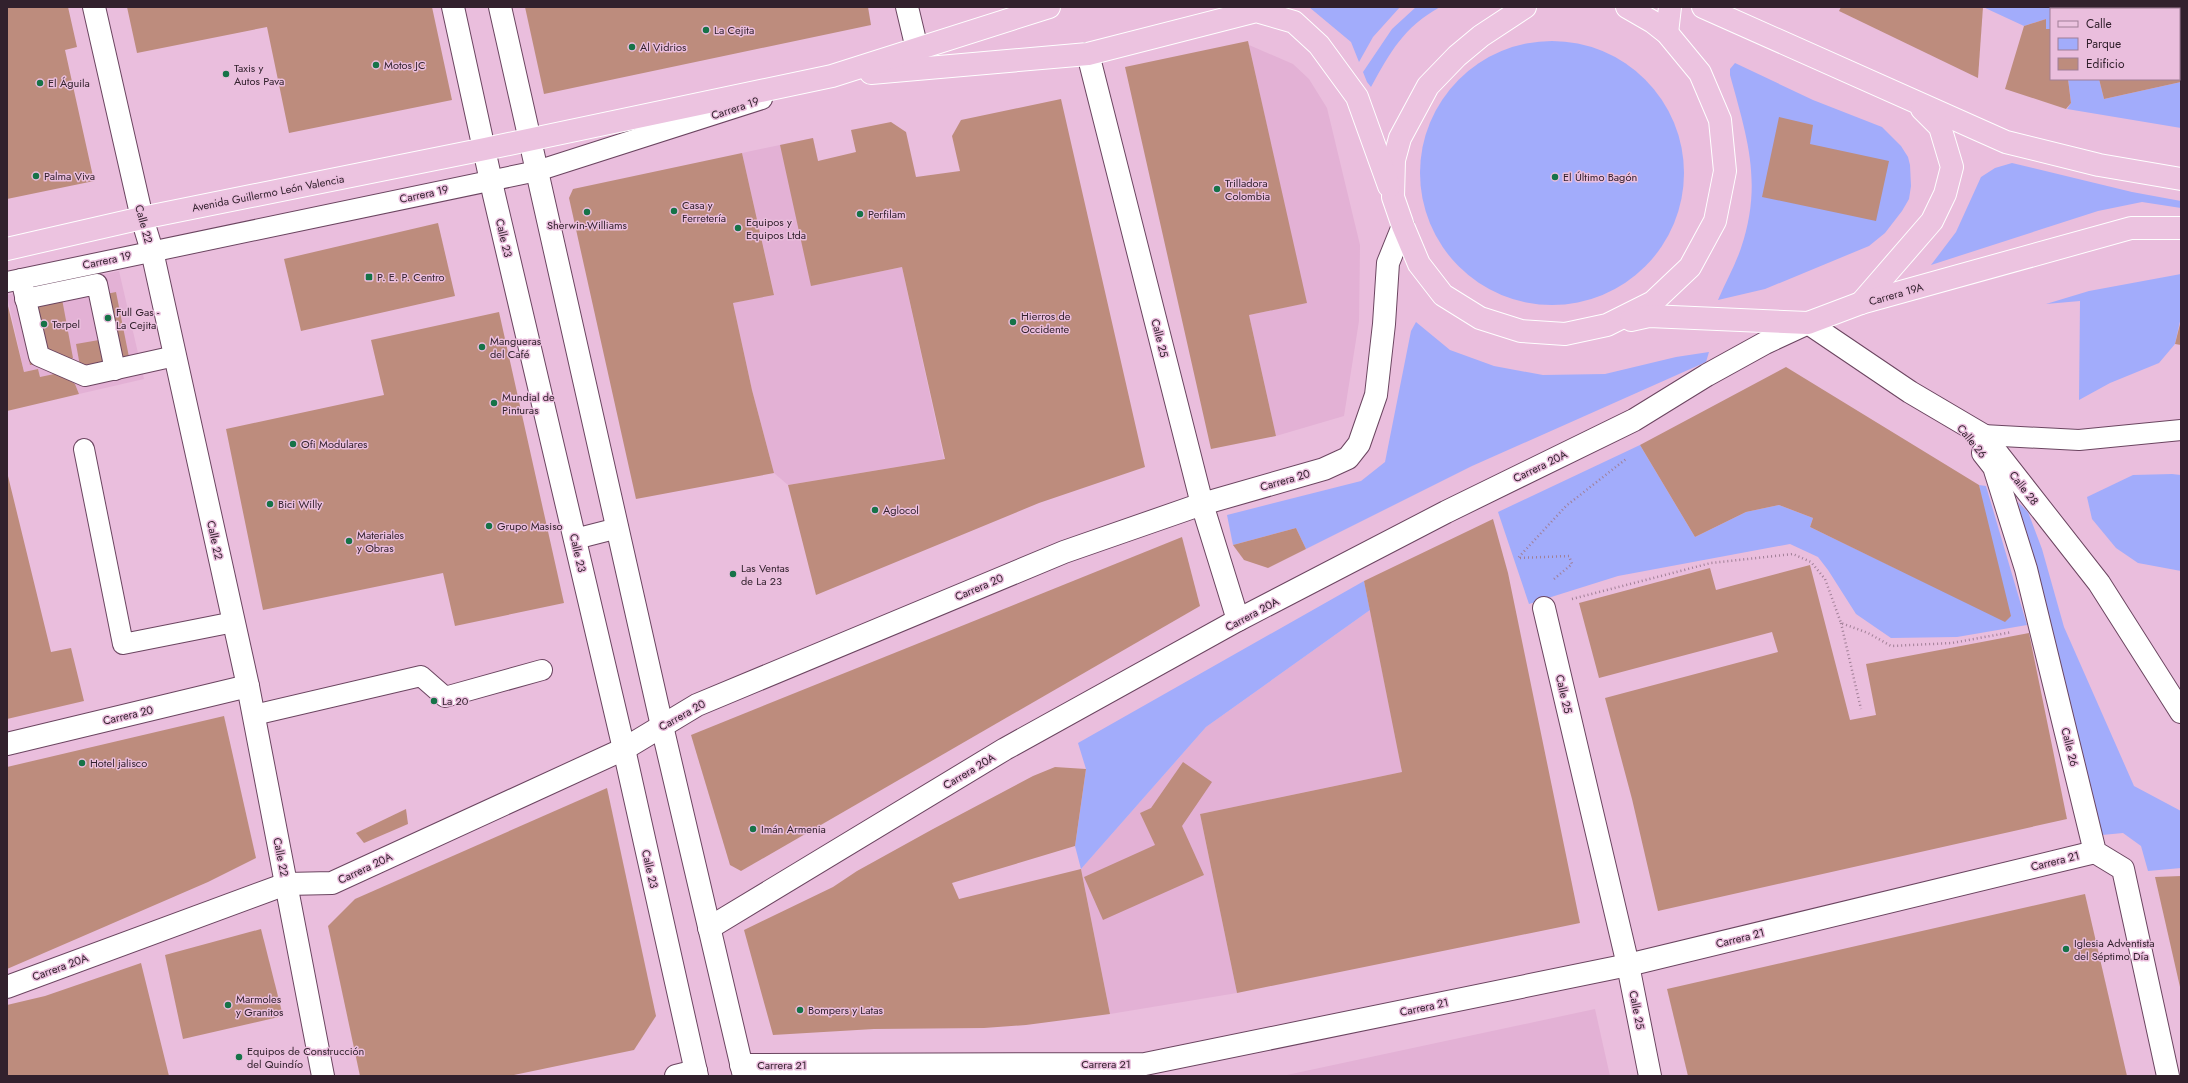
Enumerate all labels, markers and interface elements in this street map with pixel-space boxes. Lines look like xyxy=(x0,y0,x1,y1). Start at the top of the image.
legend xyxy=(2050,8,2180,80)
text: Calle xyxy=(2086,15,2112,33)
place label: La Cejita xyxy=(714,22,754,38)
marker: La Cejita xyxy=(701,25,711,35)
text: Parque xyxy=(2086,35,2121,53)
place label: Al Vidrios xyxy=(640,39,687,55)
marker: Al Vidrios xyxy=(627,42,637,52)
text: Edificio xyxy=(2086,55,2125,73)
place label: Motos JC xyxy=(384,57,425,73)
place label: Taxis y Autos Pava xyxy=(234,60,284,89)
marker: Motos JC xyxy=(371,60,381,70)
marker: Taxis y Autos Pava xyxy=(221,69,231,79)
place label: El Águila xyxy=(48,75,90,91)
marker: El Águila xyxy=(35,78,45,88)
street label: Carrera 19 xyxy=(709,93,761,123)
place label: Palma Viva xyxy=(44,168,95,184)
place label: El Último Bagón xyxy=(1563,169,1637,185)
street label: Avenida Guillermo León Valencia xyxy=(191,170,345,216)
marker: Palma Viva xyxy=(31,171,41,181)
marker: El Último Bagón xyxy=(1550,172,1560,182)
place label: Trilladora Colombia xyxy=(1225,175,1270,204)
street label: Carrera 19 xyxy=(398,181,450,207)
marker: Trilladora Colombia xyxy=(1212,184,1222,194)
place label: Casa y Ferretería xyxy=(682,197,726,226)
street label: Calle 22 xyxy=(131,203,157,245)
marker: Casa y Ferretería xyxy=(669,206,679,216)
place label: Perfilam xyxy=(868,206,906,222)
marker: Sherwin-Williams xyxy=(582,207,592,217)
marker: Perfilam xyxy=(855,209,865,219)
place label: Equipos y Equipos Ltda xyxy=(746,214,806,243)
street label: Calle 23 xyxy=(492,217,516,259)
place label: Sherwin-Williams xyxy=(547,217,628,233)
marker: Equipos y Equipos Ltda xyxy=(733,223,743,233)
street label: Carrera 19 xyxy=(81,247,133,273)
place label: P. E. P. Centro xyxy=(377,269,445,285)
marker: P. E. P. Centro xyxy=(364,272,374,282)
street label: Carrera 19A xyxy=(1867,278,1926,309)
place label: Full Gas - La Cejita xyxy=(116,304,160,333)
place label: Hierros de Occidente xyxy=(1021,308,1071,337)
marker: Full Gas - La Cejita xyxy=(103,313,113,323)
place label: Terpel xyxy=(52,316,80,332)
marker: Hierros de Occidente xyxy=(1008,317,1018,327)
street label: Calle 25 xyxy=(1147,317,1173,359)
marker: Terpel xyxy=(39,319,49,329)
place label: Mangueras del Café xyxy=(490,333,542,362)
marker: Mangueras del Café xyxy=(477,342,487,352)
place label: Mundial de Pinturas xyxy=(502,389,555,418)
marker: Mundial de Pinturas xyxy=(489,398,499,408)
street label: Calle 26 xyxy=(1953,421,1991,461)
place label: Ofi Modulares xyxy=(301,436,368,452)
marker: Ofi Modulares xyxy=(288,439,298,449)
street label: Carrera 20A xyxy=(1510,446,1570,486)
street label: Carrera 20 xyxy=(1258,465,1312,495)
street label: Calle 28 xyxy=(2006,468,2042,508)
place label: Bici Willy xyxy=(278,496,322,512)
marker: Bici Willy xyxy=(265,499,275,509)
place label: Aglocol xyxy=(883,502,919,518)
marker: Aglocol xyxy=(870,505,880,515)
place label: Grupo Masiso xyxy=(497,518,563,534)
street label: Calle 22 xyxy=(203,519,227,561)
marker: Grupo Masiso xyxy=(484,521,494,531)
place label: Materiales y Obras xyxy=(357,527,405,556)
street label: Calle 23 xyxy=(566,532,590,574)
marker: Materiales y Obras xyxy=(344,536,354,546)
place label: Las Ventas de La 23 xyxy=(741,560,790,589)
marker: Las Ventas de La 23 xyxy=(728,569,738,579)
street label: Carrera 20 xyxy=(952,570,1006,604)
street label: Carrera 20A xyxy=(1222,593,1282,635)
street label: Calle 25 xyxy=(1552,673,1576,715)
place label: La 20 xyxy=(442,693,469,709)
street label: Carrera 20 xyxy=(656,695,709,734)
marker: La 20 xyxy=(429,696,439,706)
street label: Carrera 20 xyxy=(101,701,155,729)
street label: Calle 26 xyxy=(2057,726,2083,768)
street label: Carrera 20A xyxy=(940,749,999,793)
place label: Hotel jalisco xyxy=(90,755,147,771)
marker: Hotel jalisco xyxy=(77,758,87,768)
place label: Imán Armenia xyxy=(761,821,826,837)
marker: Imán Armenia xyxy=(748,824,758,834)
street label: Calle 22 xyxy=(269,836,293,878)
street label: Carrera 21 xyxy=(2029,847,2081,875)
street label: Carrera 20A xyxy=(335,848,395,888)
street label: Calle 23 xyxy=(638,848,662,890)
street label: Carrera 21 xyxy=(1714,924,1766,952)
place label: Iglesia Adventista del Séptimo Día xyxy=(2074,935,2155,964)
marker: Iglesia Adventista del Séptimo Día xyxy=(2061,944,2071,954)
street label: Carrera 20A xyxy=(30,949,91,984)
street label: Calle 25 xyxy=(1625,989,1649,1031)
place label: Marmoles y Granitos xyxy=(236,991,284,1020)
street label: Carrera 21 xyxy=(1398,994,1450,1020)
marker: Marmoles y Granitos xyxy=(223,1000,233,1010)
place label: Bompers y Latas xyxy=(808,1002,883,1018)
marker: Bompers y Latas xyxy=(795,1005,805,1015)
place label: Equipos de Construcción del Quindío xyxy=(247,1043,364,1072)
marker: Equipos de Construcción del Quindío xyxy=(234,1052,244,1062)
street label: Carrera 21 xyxy=(1081,1056,1131,1072)
street label: Carrera 21 xyxy=(757,1057,807,1073)

